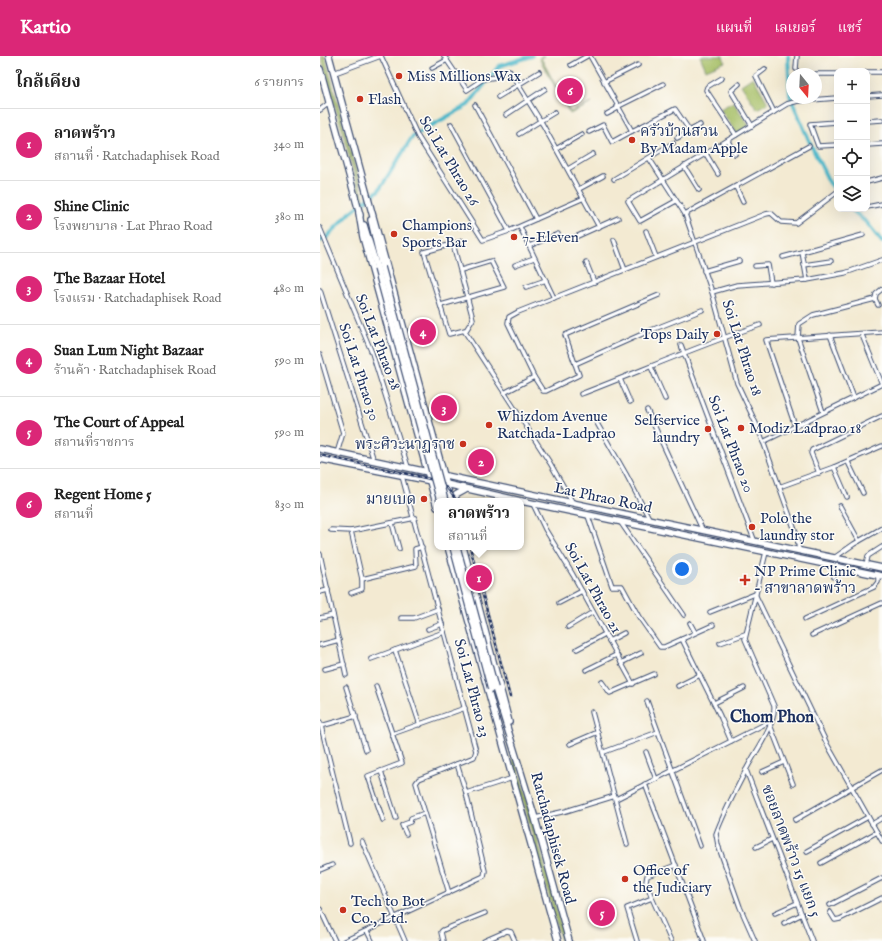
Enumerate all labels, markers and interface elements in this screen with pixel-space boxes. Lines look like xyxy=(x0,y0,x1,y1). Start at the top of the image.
text: Kartio xyxy=(20,16,71,40)
text: แผนที่ xyxy=(716,19,752,37)
text: เลเยอร์ xyxy=(774,19,816,37)
text: แชร์ xyxy=(838,19,862,37)
place label: Miss Millions Wax xyxy=(407,67,522,86)
north arrow xyxy=(786,68,822,104)
map controls xyxy=(834,68,870,212)
button: + xyxy=(834,68,870,104)
marker: Miss Millions Wax xyxy=(394,71,404,81)
text: ใกล้เคียง xyxy=(16,72,81,93)
text: 6 รายการ xyxy=(254,74,304,91)
pin: 6 xyxy=(557,76,583,106)
place label: Flash xyxy=(368,90,401,109)
marker: Flash xyxy=(355,94,365,104)
button: − xyxy=(834,104,870,140)
street label: Soi Lat Phrao 26 xyxy=(415,112,484,210)
place label: ครัวบ้านสวน By Madam Apple xyxy=(640,122,748,158)
text: ลาดพร้าว xyxy=(54,124,116,143)
marker: ครัวบ้านสวน By Madam Apple xyxy=(627,135,637,145)
text: 1 xyxy=(27,136,31,153)
text: 340 m xyxy=(274,136,304,153)
button: locate xyxy=(834,140,870,176)
text: สถานที่ · Ratchadaphisek Road xyxy=(54,148,220,165)
button: layers xyxy=(834,176,870,212)
text: Shine Clinic xyxy=(54,197,129,216)
text: 2 xyxy=(26,208,32,225)
text: 380 m xyxy=(275,208,304,225)
place label: Champions Sports Bar xyxy=(402,216,472,252)
text: โรงพยาบาล · Lat Phrao Road xyxy=(54,218,212,235)
place label: 7-Eleven xyxy=(522,228,579,247)
marker: Champions Sports Bar xyxy=(389,229,399,239)
marker: 7-Eleven xyxy=(509,232,519,242)
text: The Bazaar Hotel xyxy=(54,269,165,288)
text: 3 xyxy=(27,280,31,297)
text: 480 m xyxy=(273,280,304,297)
text: โรงแรม · Ratchadaphisek Road xyxy=(54,290,222,307)
street label: Soi Lat Phrao 28 xyxy=(351,291,405,393)
street label: Soi Lat Phrao 18 xyxy=(718,297,767,399)
pin: 4 xyxy=(410,317,436,347)
street label: Soi Lat Phrao 30 xyxy=(334,321,384,423)
place label: Tops Daily xyxy=(641,325,710,344)
marker: Tops Daily xyxy=(712,329,722,339)
text: Suan Lum Night Bazaar xyxy=(54,341,204,360)
text: 4 xyxy=(26,352,32,369)
text: 590 m xyxy=(274,352,304,369)
text: ร้านค้า · Ratchadaphisek Road xyxy=(54,362,216,379)
pin: 3 xyxy=(431,393,457,423)
street label: Soi Lat Phrao 20 xyxy=(704,393,758,495)
place label: Whizdom Avenue Ratchada-Ladprao xyxy=(497,407,616,443)
place label: Selfservice laundry xyxy=(634,411,701,447)
text: The Court of Appeal xyxy=(54,413,184,432)
place label: Modiz Ladprao 18 xyxy=(749,419,861,438)
marker: Whizdom Avenue Ratchada-Ladprao xyxy=(484,420,494,430)
marker: Modiz Ladprao 18 xyxy=(736,423,746,433)
text: 5 xyxy=(27,424,31,441)
text: 590 m xyxy=(274,424,304,441)
marker: Selfservice laundry xyxy=(703,424,713,434)
text: สถานที่ราชการ xyxy=(54,434,135,451)
place label: พระศิวะนาฏราช xyxy=(355,435,455,454)
marker: พระศิวะนาฏราช xyxy=(458,439,468,449)
pin: 2 xyxy=(468,447,494,477)
street label: Lat Phrao Road xyxy=(552,478,655,518)
text: Regent Home 5 xyxy=(54,485,151,504)
place label: มายเบด xyxy=(366,490,416,509)
marker: มายเบด xyxy=(419,494,429,504)
text: 6 xyxy=(26,496,32,513)
text: 830 m xyxy=(275,496,304,513)
popup xyxy=(434,498,524,550)
text: ลาดพร้าว xyxy=(448,504,510,523)
text: สถานที่ xyxy=(54,506,93,523)
place label: Polo the laundry stor xyxy=(760,509,835,545)
marker: Polo the laundry stor xyxy=(747,522,757,532)
text: สถานที่ xyxy=(448,528,487,545)
street label: Soi Lat Phrao 21 xyxy=(560,539,626,637)
your location xyxy=(672,559,692,579)
place label: NP Prime Clinic - สาขาลาดพร้าว xyxy=(754,562,856,598)
pin: 1 xyxy=(466,563,492,593)
marker: NP Prime Clinic - สาขาลาดพร้าว xyxy=(739,574,751,586)
street label: Soi Lat Phrao 23 xyxy=(450,637,494,739)
district label: Chom Phon xyxy=(730,707,814,728)
street label: Ratchadaphisek Road xyxy=(526,770,580,907)
street label: ซอยลาดพร้าว 15 แยก 5 xyxy=(757,782,825,920)
place label: Office of the Judiciary xyxy=(633,861,712,897)
marker: Office of the Judiciary xyxy=(620,874,630,884)
place label: Tech to Bot Co., Ltd. xyxy=(351,892,425,928)
pin: 5 xyxy=(589,898,615,928)
marker: Tech to Bot Co., Ltd. xyxy=(338,905,348,915)

